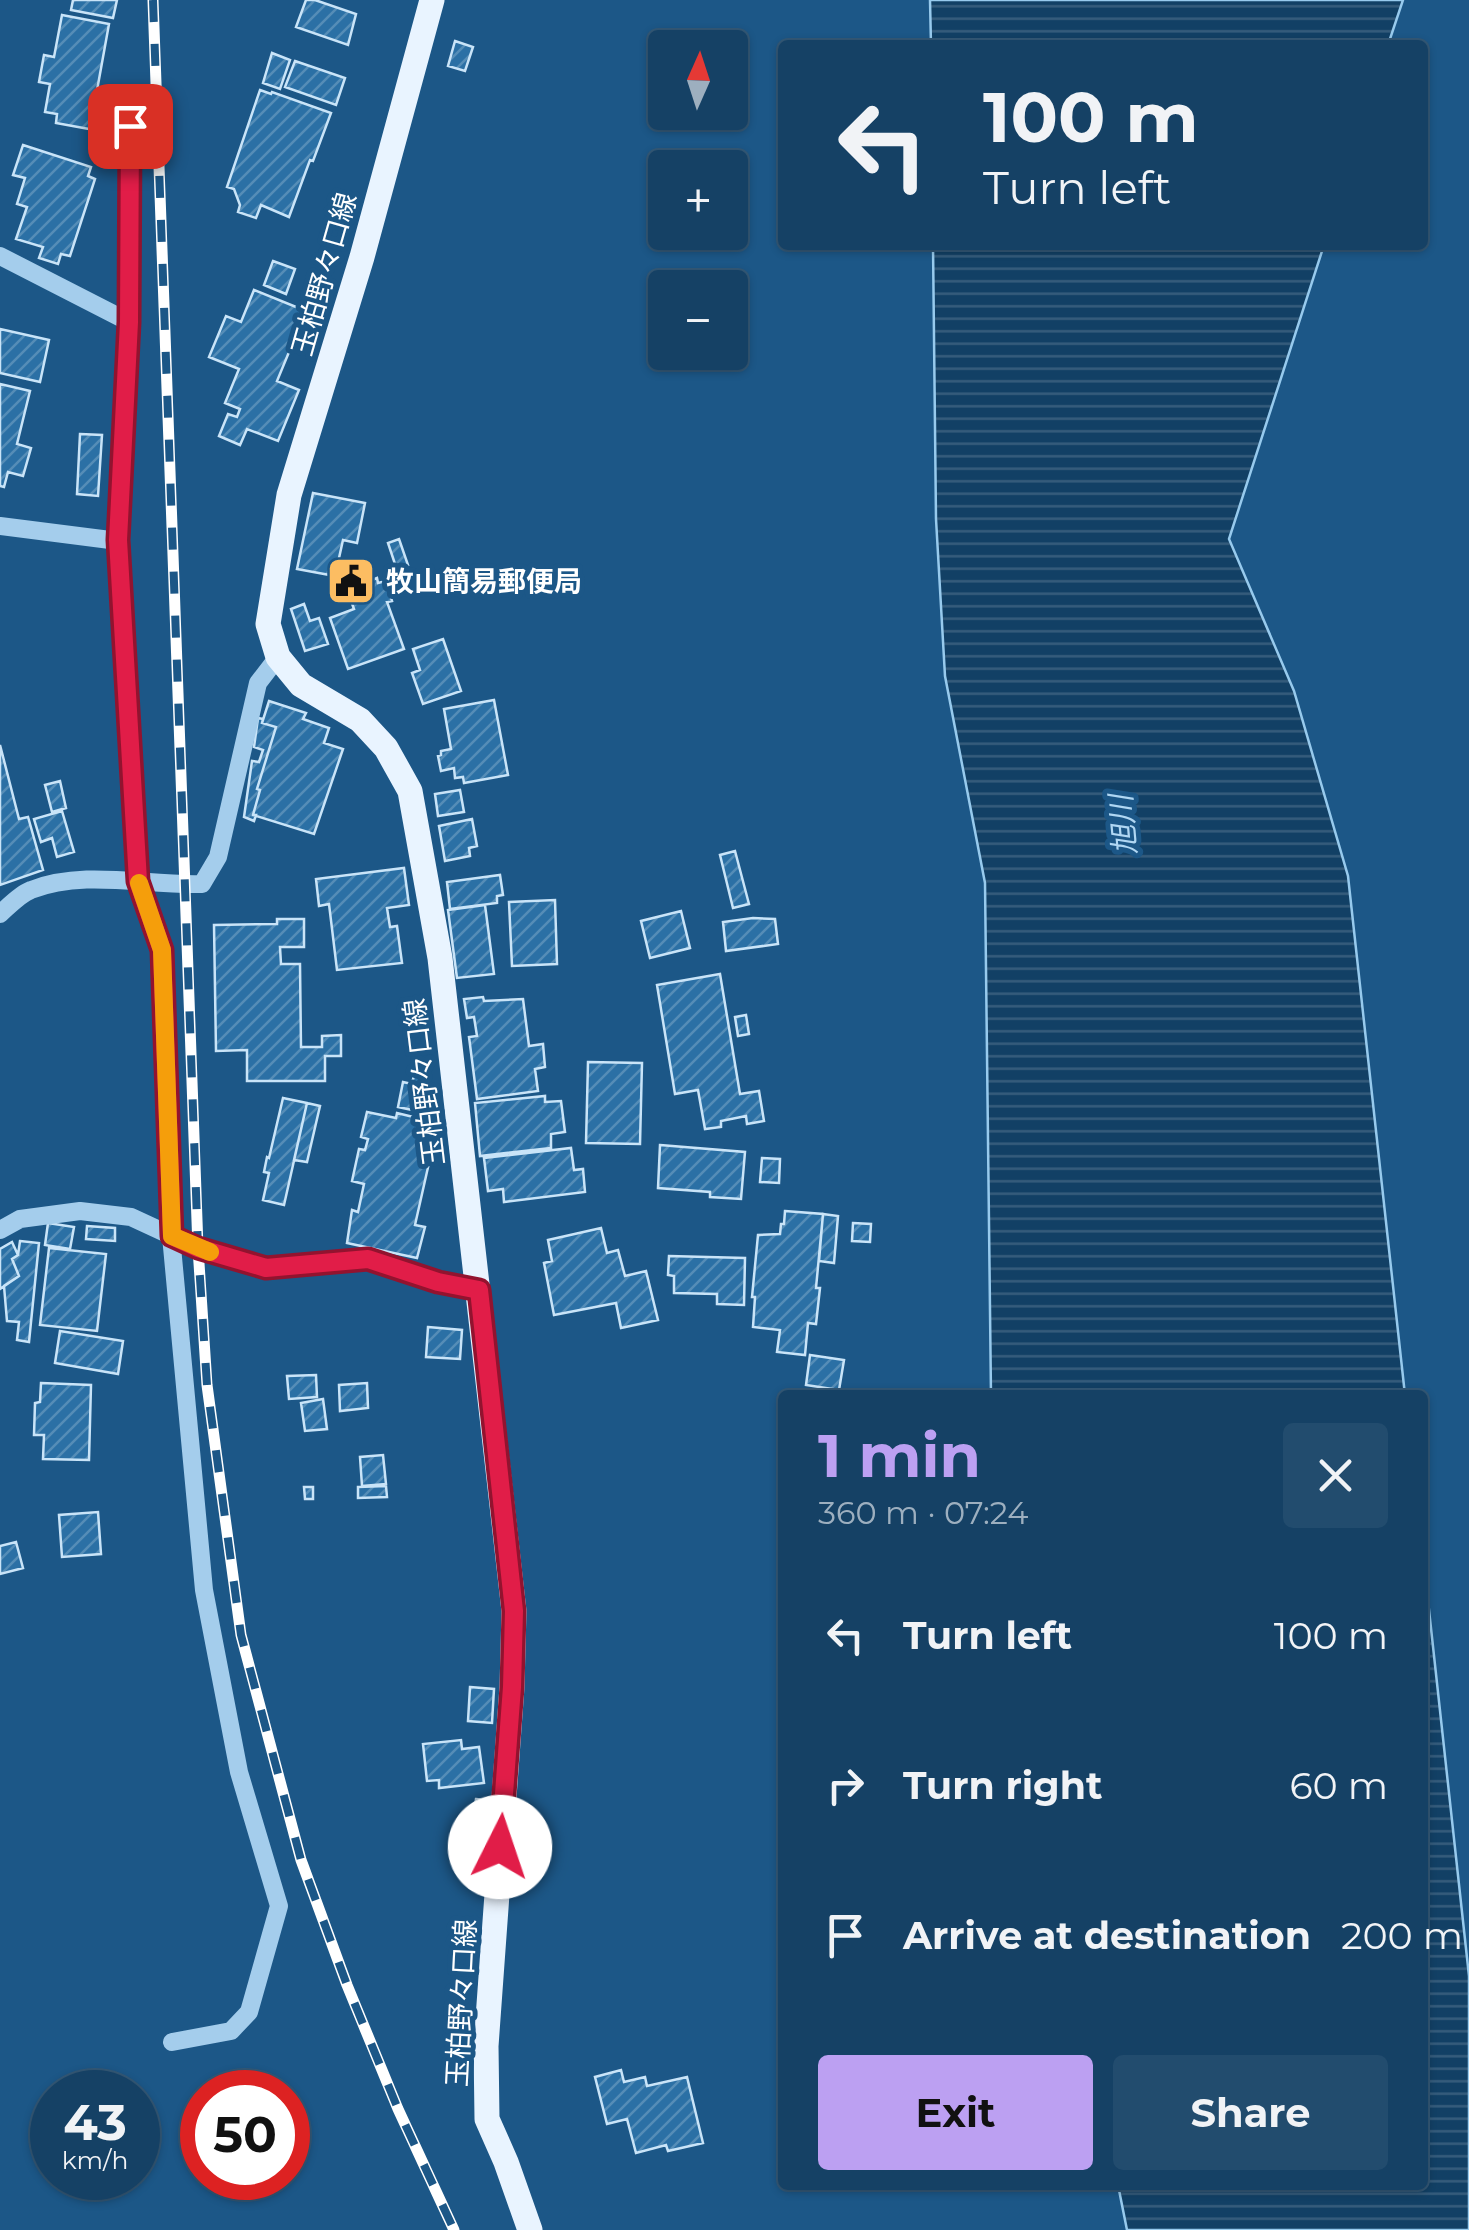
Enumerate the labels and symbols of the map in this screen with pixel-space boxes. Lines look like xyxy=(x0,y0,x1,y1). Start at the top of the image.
north arrow xyxy=(648,30,748,130)
pin xyxy=(88,84,173,169)
street label: 玉柏野々口線 xyxy=(285,189,363,359)
public building icon: 牧山簡易郵便局 xyxy=(325,555,377,607)
place label: 牧山簡易郵便局 xyxy=(386,564,582,598)
water label: 旭川 xyxy=(1102,791,1144,856)
street label: 玉柏野々口線 xyxy=(397,997,451,1167)
position arrow xyxy=(448,1795,552,1899)
street label: 玉柏野々口線 xyxy=(440,1918,482,2088)
speed limit sign: 50 xyxy=(180,2070,310,2200)

